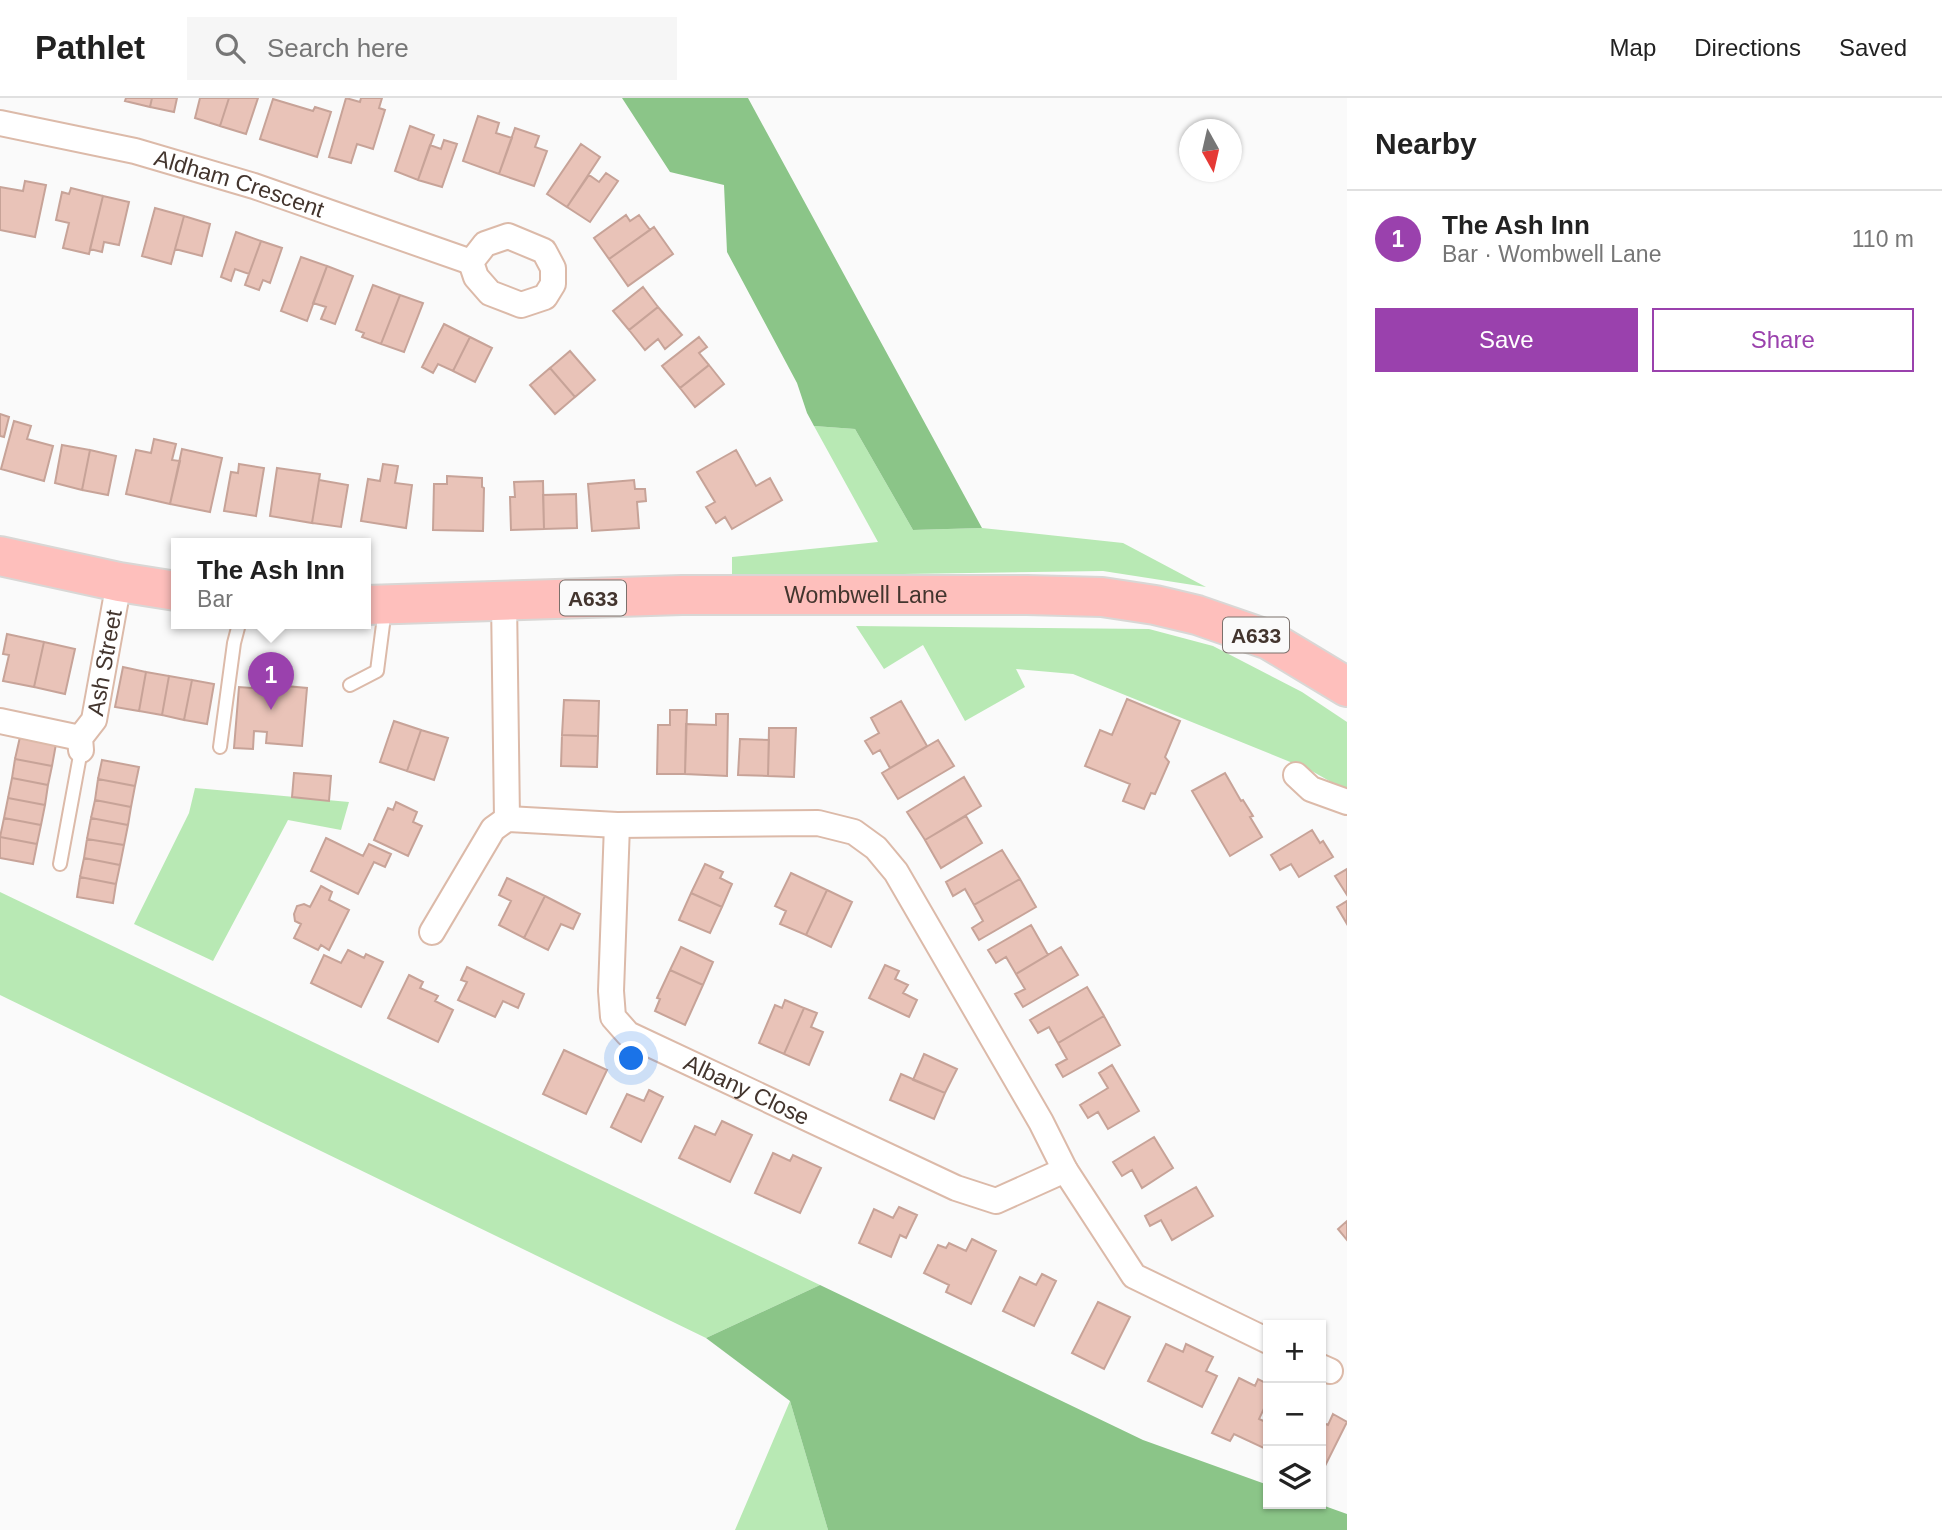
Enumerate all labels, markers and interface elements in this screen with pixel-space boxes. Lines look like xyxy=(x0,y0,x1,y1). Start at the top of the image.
search box xyxy=(187,17,677,80)
text: Pathlet xyxy=(35,29,145,66)
icon: search xyxy=(211,29,249,67)
text: Search here xyxy=(267,33,409,63)
text: Map xyxy=(1610,34,1656,61)
text: Directions xyxy=(1694,34,1801,61)
text: Saved xyxy=(1839,34,1907,61)
north arrow xyxy=(1179,119,1242,182)
text: Nearby xyxy=(1375,127,1477,160)
street label: Aldham Crescent xyxy=(151,144,328,223)
text: The Ash Inn xyxy=(1442,210,1590,240)
text: 1 xyxy=(1392,226,1404,252)
text: 110 m xyxy=(1852,226,1914,252)
text: Bar · Wombwell Lane xyxy=(1442,241,1661,267)
button: Save xyxy=(1375,308,1638,372)
button: Share xyxy=(1652,308,1914,372)
popup xyxy=(171,538,371,629)
text: The Ash Inn xyxy=(197,555,345,585)
road number: A633 xyxy=(560,580,626,616)
street label: Wombwell Lane xyxy=(784,582,947,608)
text: Bar xyxy=(197,586,233,612)
street label: Ash Street xyxy=(82,607,127,718)
road number: A633 xyxy=(1223,618,1289,652)
pin: 1 xyxy=(248,652,294,710)
your location xyxy=(614,1041,648,1075)
street label: Albany Close xyxy=(680,1049,814,1130)
map controls xyxy=(1263,1320,1326,1509)
button: + xyxy=(1263,1320,1326,1383)
button: − xyxy=(1263,1383,1326,1446)
button: layers xyxy=(1263,1446,1326,1509)

